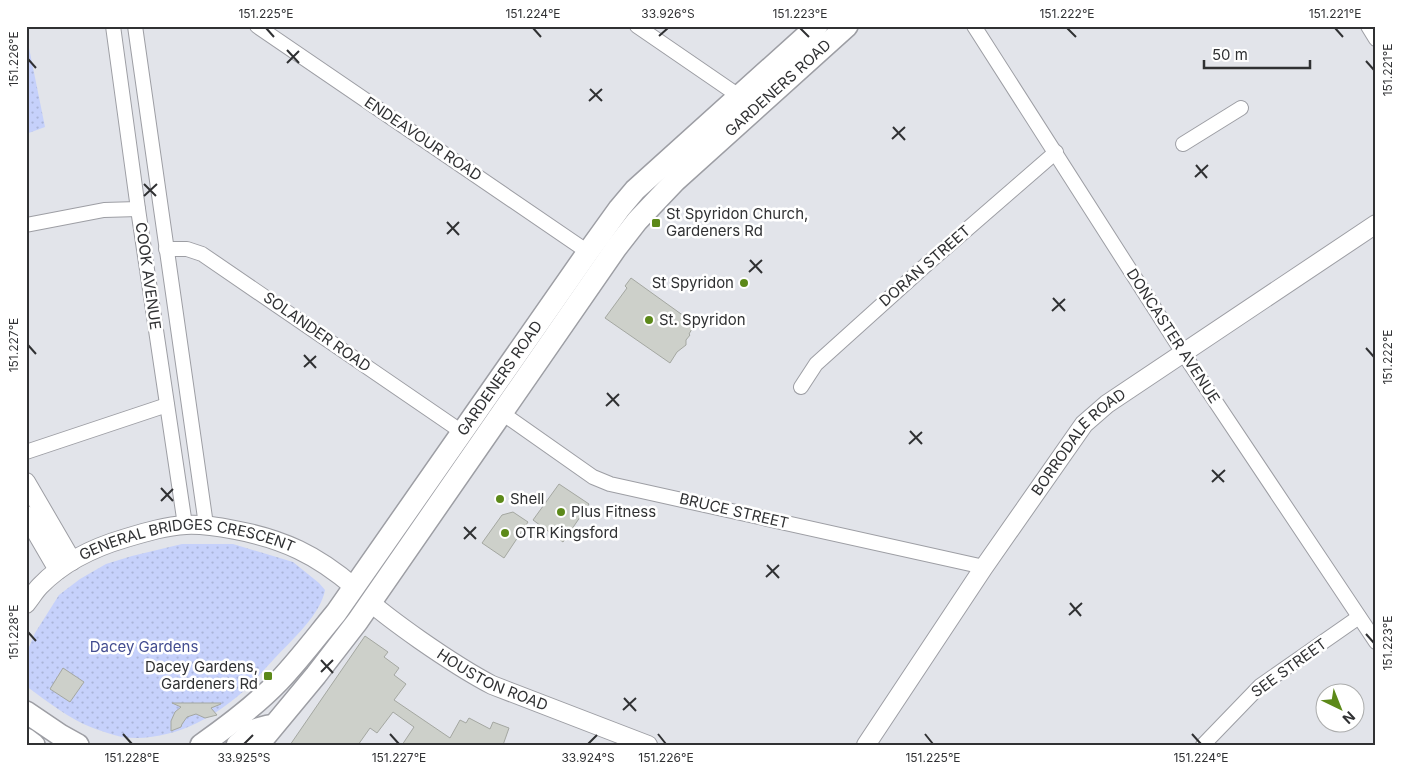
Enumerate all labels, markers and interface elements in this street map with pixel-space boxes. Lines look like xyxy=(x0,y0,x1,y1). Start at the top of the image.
text: 151.225°E xyxy=(238,6,294,21)
text: 151.224°E xyxy=(505,6,561,21)
text: 33.926°S xyxy=(641,6,695,21)
text: 151.223°E xyxy=(772,6,828,21)
text: 151.222°E xyxy=(1039,6,1095,21)
text: 151.221°E xyxy=(1309,6,1361,21)
text: 151.226°E xyxy=(6,31,21,87)
street label: GARDENERS ROAD xyxy=(721,35,835,140)
scale bar xyxy=(1204,38,1311,70)
text: 151.221°E xyxy=(1380,44,1395,96)
text: 50 m xyxy=(1212,45,1248,64)
street label: ENDEAVOUR ROAD xyxy=(361,92,486,185)
place label: St Spyridon Church, Gardeners Rd xyxy=(666,204,808,240)
marker: St Spyridon Church, Gardeners Rd xyxy=(650,217,662,229)
street label: COOK AVENUE xyxy=(132,221,165,331)
street label: DORAN STREET xyxy=(875,221,974,310)
street label: DONCASTER AVENUE xyxy=(1123,265,1224,407)
place label: St Spyridon xyxy=(652,273,734,292)
marker: St Spyridon xyxy=(738,277,750,289)
street label: SOLANDER ROAD xyxy=(260,287,375,376)
place label: St. Spyridon xyxy=(659,310,746,329)
marker: St. Spyridon xyxy=(643,314,655,326)
street label: GARDENERS ROAD xyxy=(453,317,546,439)
text: 151.227°E xyxy=(6,318,21,372)
text: 151.222°E xyxy=(1380,329,1395,385)
street label: BORRODALE ROAD xyxy=(1027,384,1129,499)
place label: Shell xyxy=(510,489,545,508)
street label: BRUCE STREET xyxy=(678,489,791,532)
marker: Shell xyxy=(494,493,506,505)
place label: Plus Fitness xyxy=(571,502,656,521)
marker: Plus Fitness xyxy=(555,506,567,518)
text: GENERAL BRIDGES CRESCENT xyxy=(76,515,298,564)
place label: OTR Kingsford xyxy=(515,523,618,542)
marker: OTR Kingsford xyxy=(499,527,511,539)
street label: GENERAL BRIDGES CRESCENT xyxy=(76,542,298,568)
text: 151.228°E xyxy=(6,604,21,660)
text: 151.223°E xyxy=(1380,615,1395,671)
street label: SEE STREET xyxy=(1247,634,1330,701)
park label: Dacey Gardens xyxy=(90,637,198,656)
street label: HOUSTON ROAD xyxy=(433,644,551,715)
place label: Dacey Gardens, Gardeners Rd xyxy=(145,657,258,693)
marker: Dacey Gardens, Gardeners Rd xyxy=(262,670,274,682)
north arrow xyxy=(1314,684,1364,734)
text: N xyxy=(1340,708,1359,728)
text: 151.228°E xyxy=(104,750,160,765)
text: 33.925°S xyxy=(217,750,271,765)
text: 151.227°E xyxy=(372,750,426,765)
text: 33.924°S xyxy=(561,750,615,765)
text: 151.226°E xyxy=(638,750,694,765)
text: 151.225°E xyxy=(905,750,961,765)
text: 151.224°E xyxy=(1173,750,1229,765)

